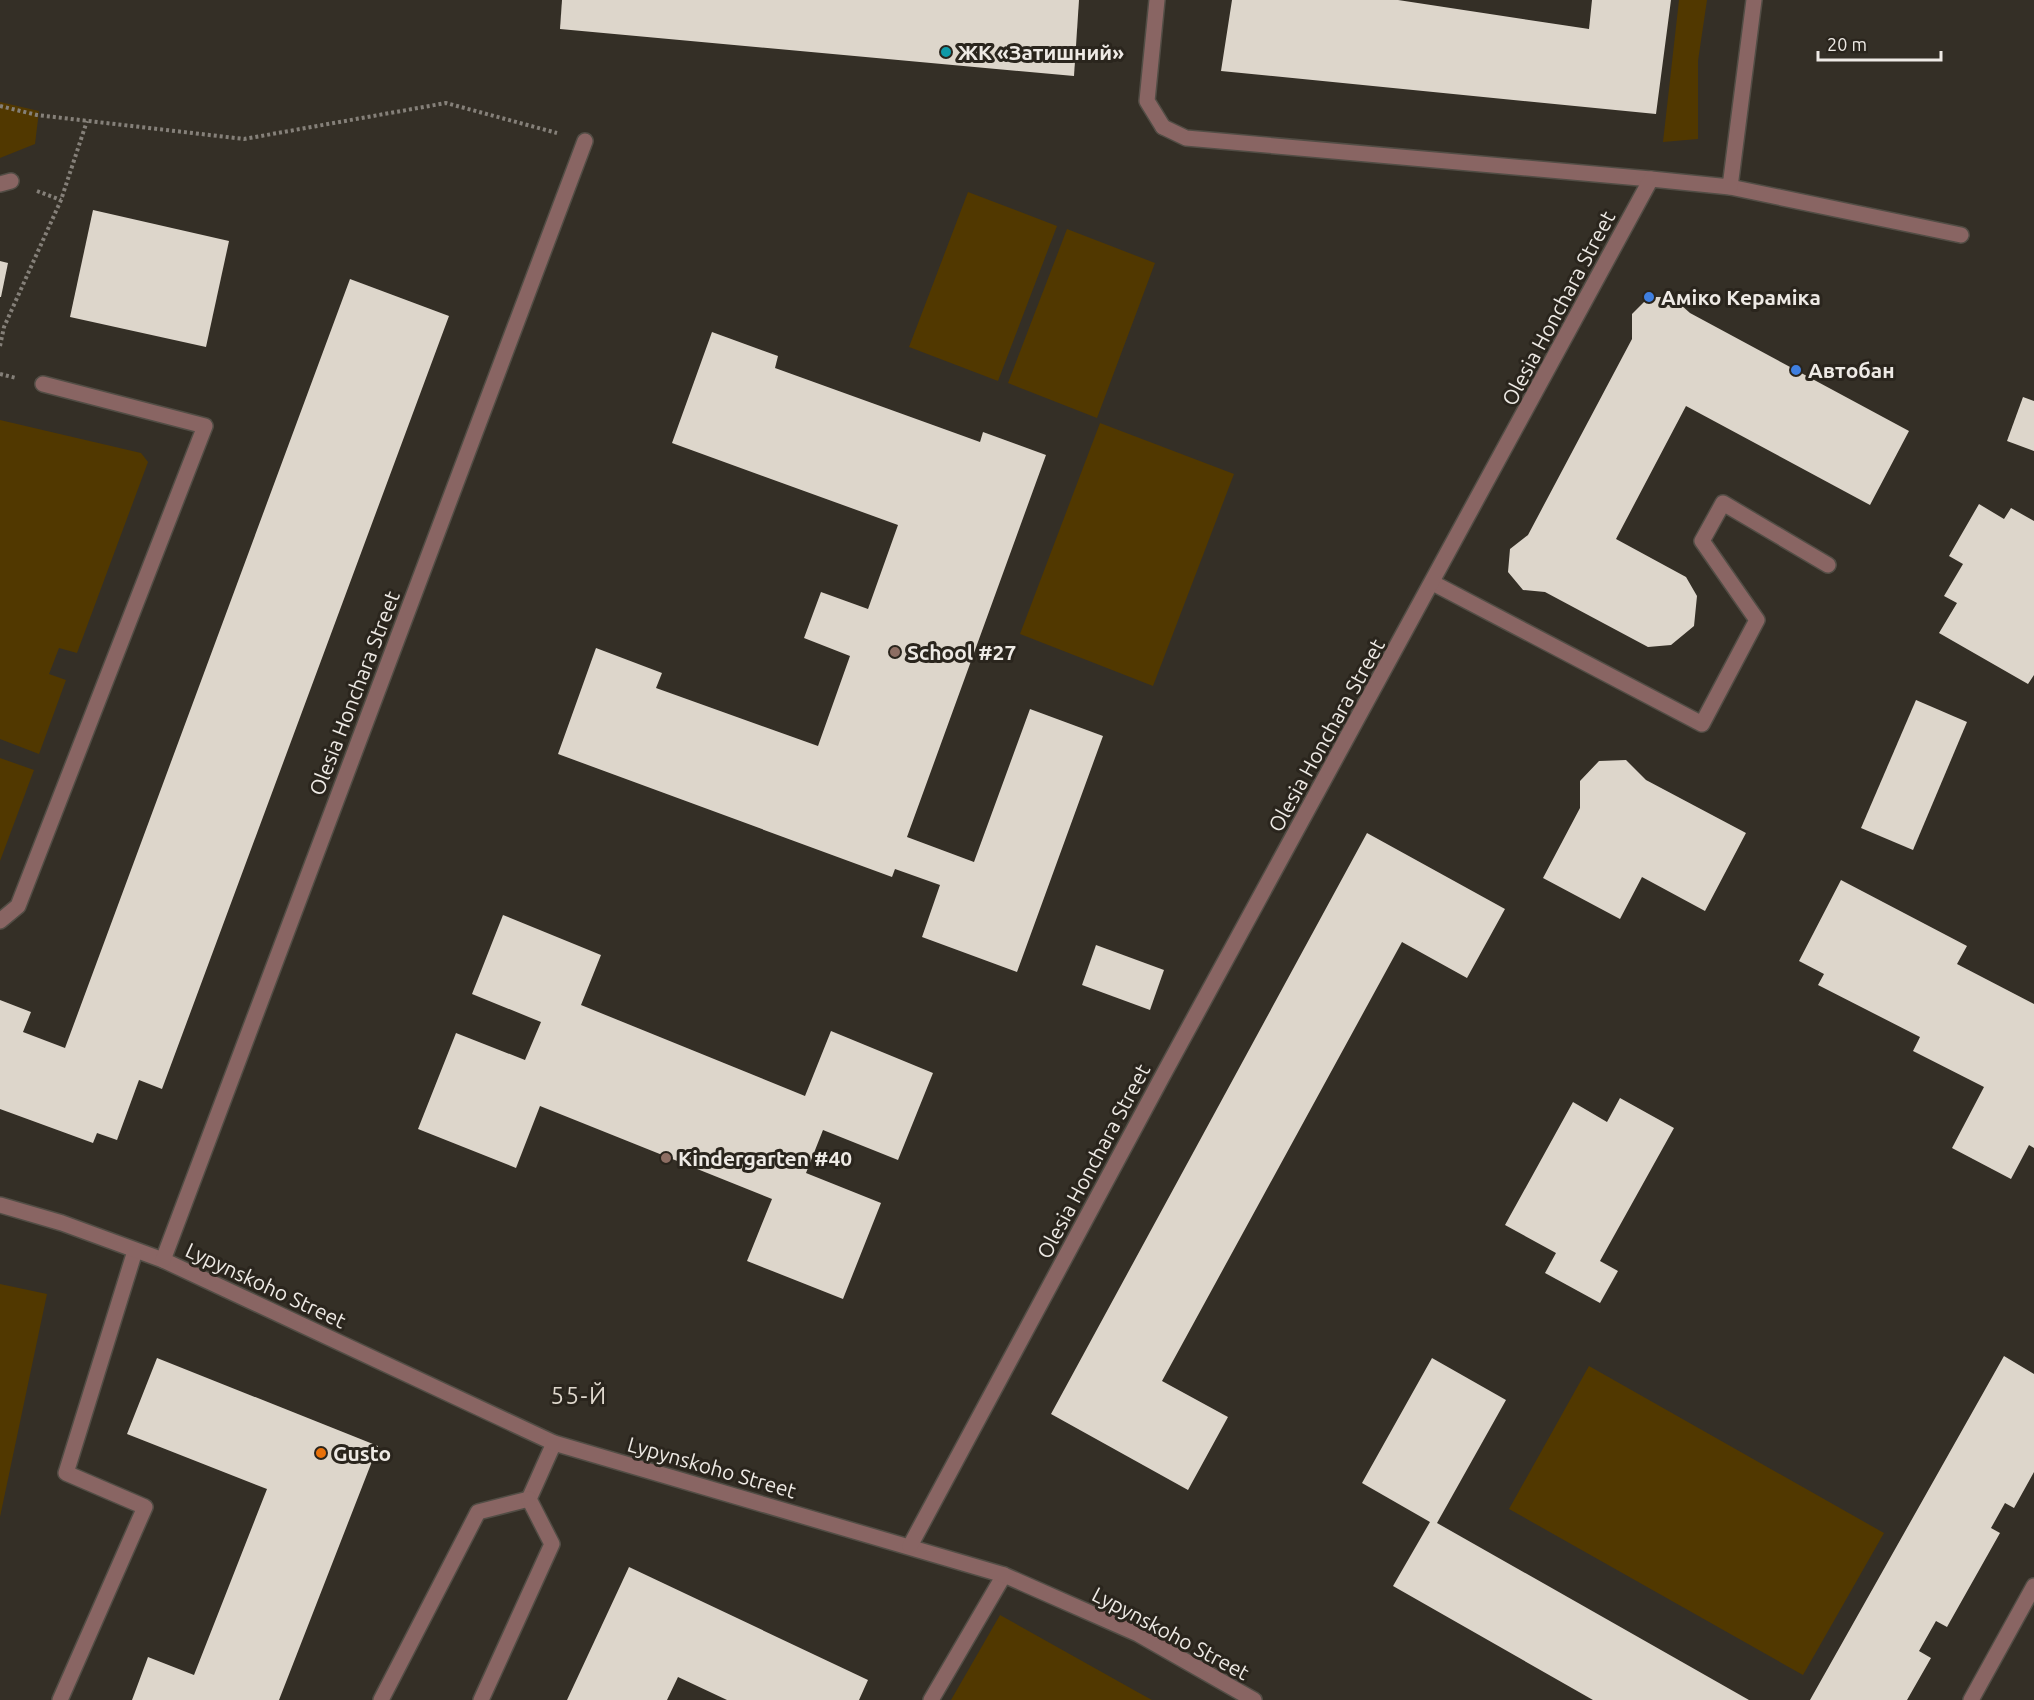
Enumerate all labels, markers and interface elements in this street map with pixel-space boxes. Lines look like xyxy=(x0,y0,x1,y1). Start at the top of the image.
scale bar xyxy=(1818,24,1941,62)
text: 20 m xyxy=(1827,34,1867,54)
place label: ЖК «Затишний» xyxy=(958,40,1124,64)
marker: ЖК «Затишний» xyxy=(939,45,953,59)
street label: Olesia Honchara Street xyxy=(1496,207,1620,409)
place label: Аміко Кераміка xyxy=(1661,285,1821,309)
marker: Аміко Кераміка xyxy=(1642,290,1656,304)
place label: Автобан xyxy=(1808,358,1895,382)
marker: Автобан xyxy=(1789,363,1803,377)
street label: Olesia Honchara Street xyxy=(304,587,404,799)
street label: Olesia Honchara Street xyxy=(1263,634,1389,836)
place label: School #27 xyxy=(907,640,1016,664)
marker: School #27 xyxy=(888,645,902,659)
street label: Olesia Honchara Street xyxy=(1031,1060,1155,1262)
place label: Kindergarten #40 xyxy=(678,1146,852,1170)
marker: Kindergarten #40 xyxy=(659,1151,673,1165)
street label: Lypynskoho Street xyxy=(182,1237,350,1333)
district label: 55-Й xyxy=(550,1381,608,1409)
street label: Lypynskoho Street xyxy=(625,1431,799,1503)
place label: Gusto xyxy=(333,1441,391,1465)
marker: Gusto xyxy=(314,1446,328,1460)
street label: Lypynskoho Street xyxy=(1088,1582,1254,1684)

